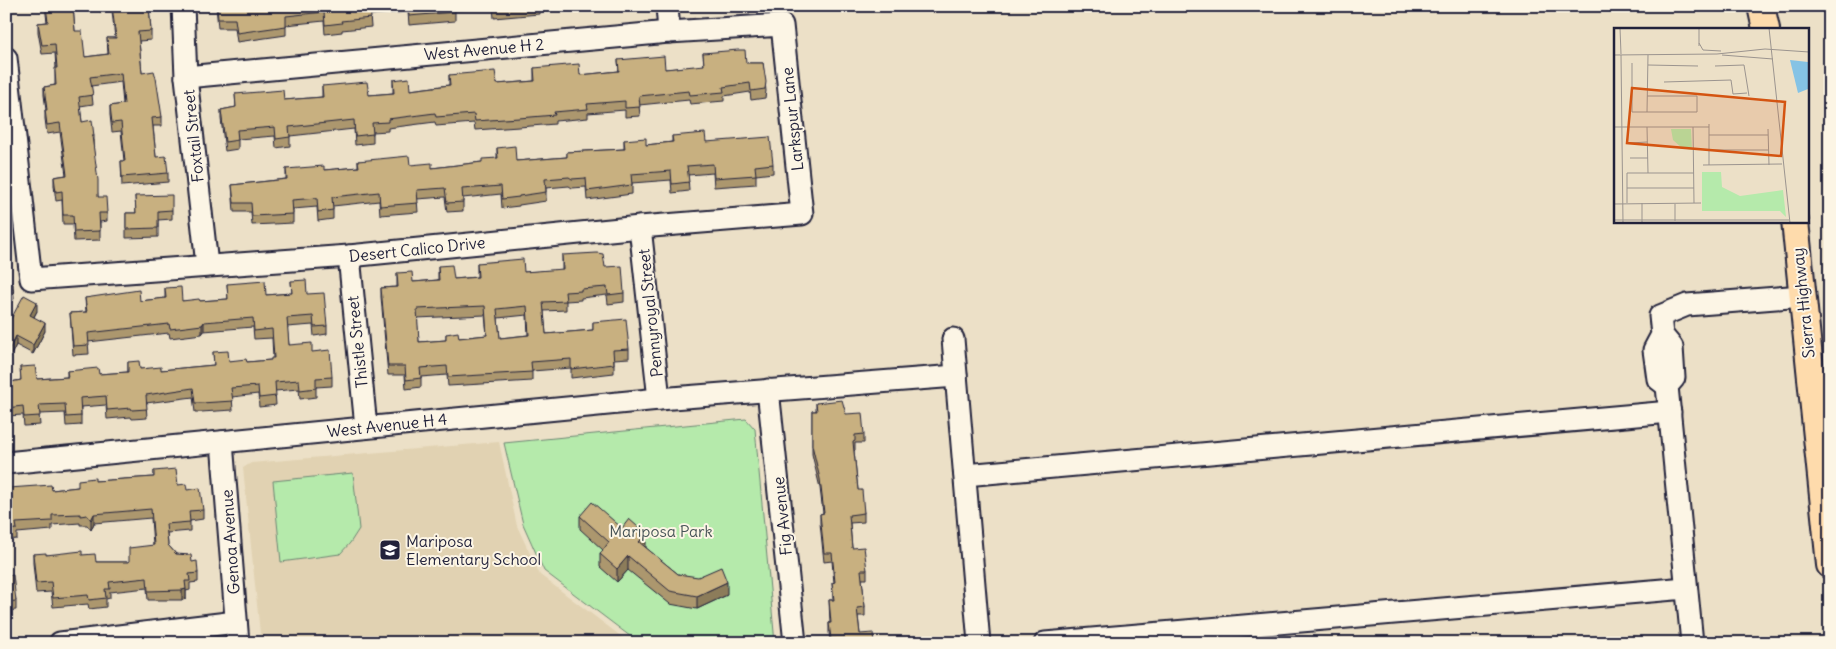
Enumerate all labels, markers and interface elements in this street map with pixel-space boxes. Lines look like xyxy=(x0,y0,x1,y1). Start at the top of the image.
inset map xyxy=(1614,28,1808,222)
street label: West Avenue H 2 xyxy=(423,34,545,64)
street label: Larkspur Lane xyxy=(777,66,807,172)
street label: Foxtail Street xyxy=(178,88,208,183)
street label: Desert Calico Drive xyxy=(348,232,486,266)
street label: Pennyroyal Street xyxy=(633,247,667,378)
street label: Sierra Highway xyxy=(1787,247,1819,359)
street label: Thistle Street xyxy=(342,294,372,389)
street label: West Avenue H 4 xyxy=(326,409,448,441)
street label: Fig Avenue xyxy=(768,476,796,556)
street label: Genoa Avenue xyxy=(216,489,244,595)
park label: Mariposa Park xyxy=(609,521,713,541)
place label: Mariposa Elementary School xyxy=(406,531,541,569)
school or university icon: Mariposa Elementary School xyxy=(378,538,402,562)

